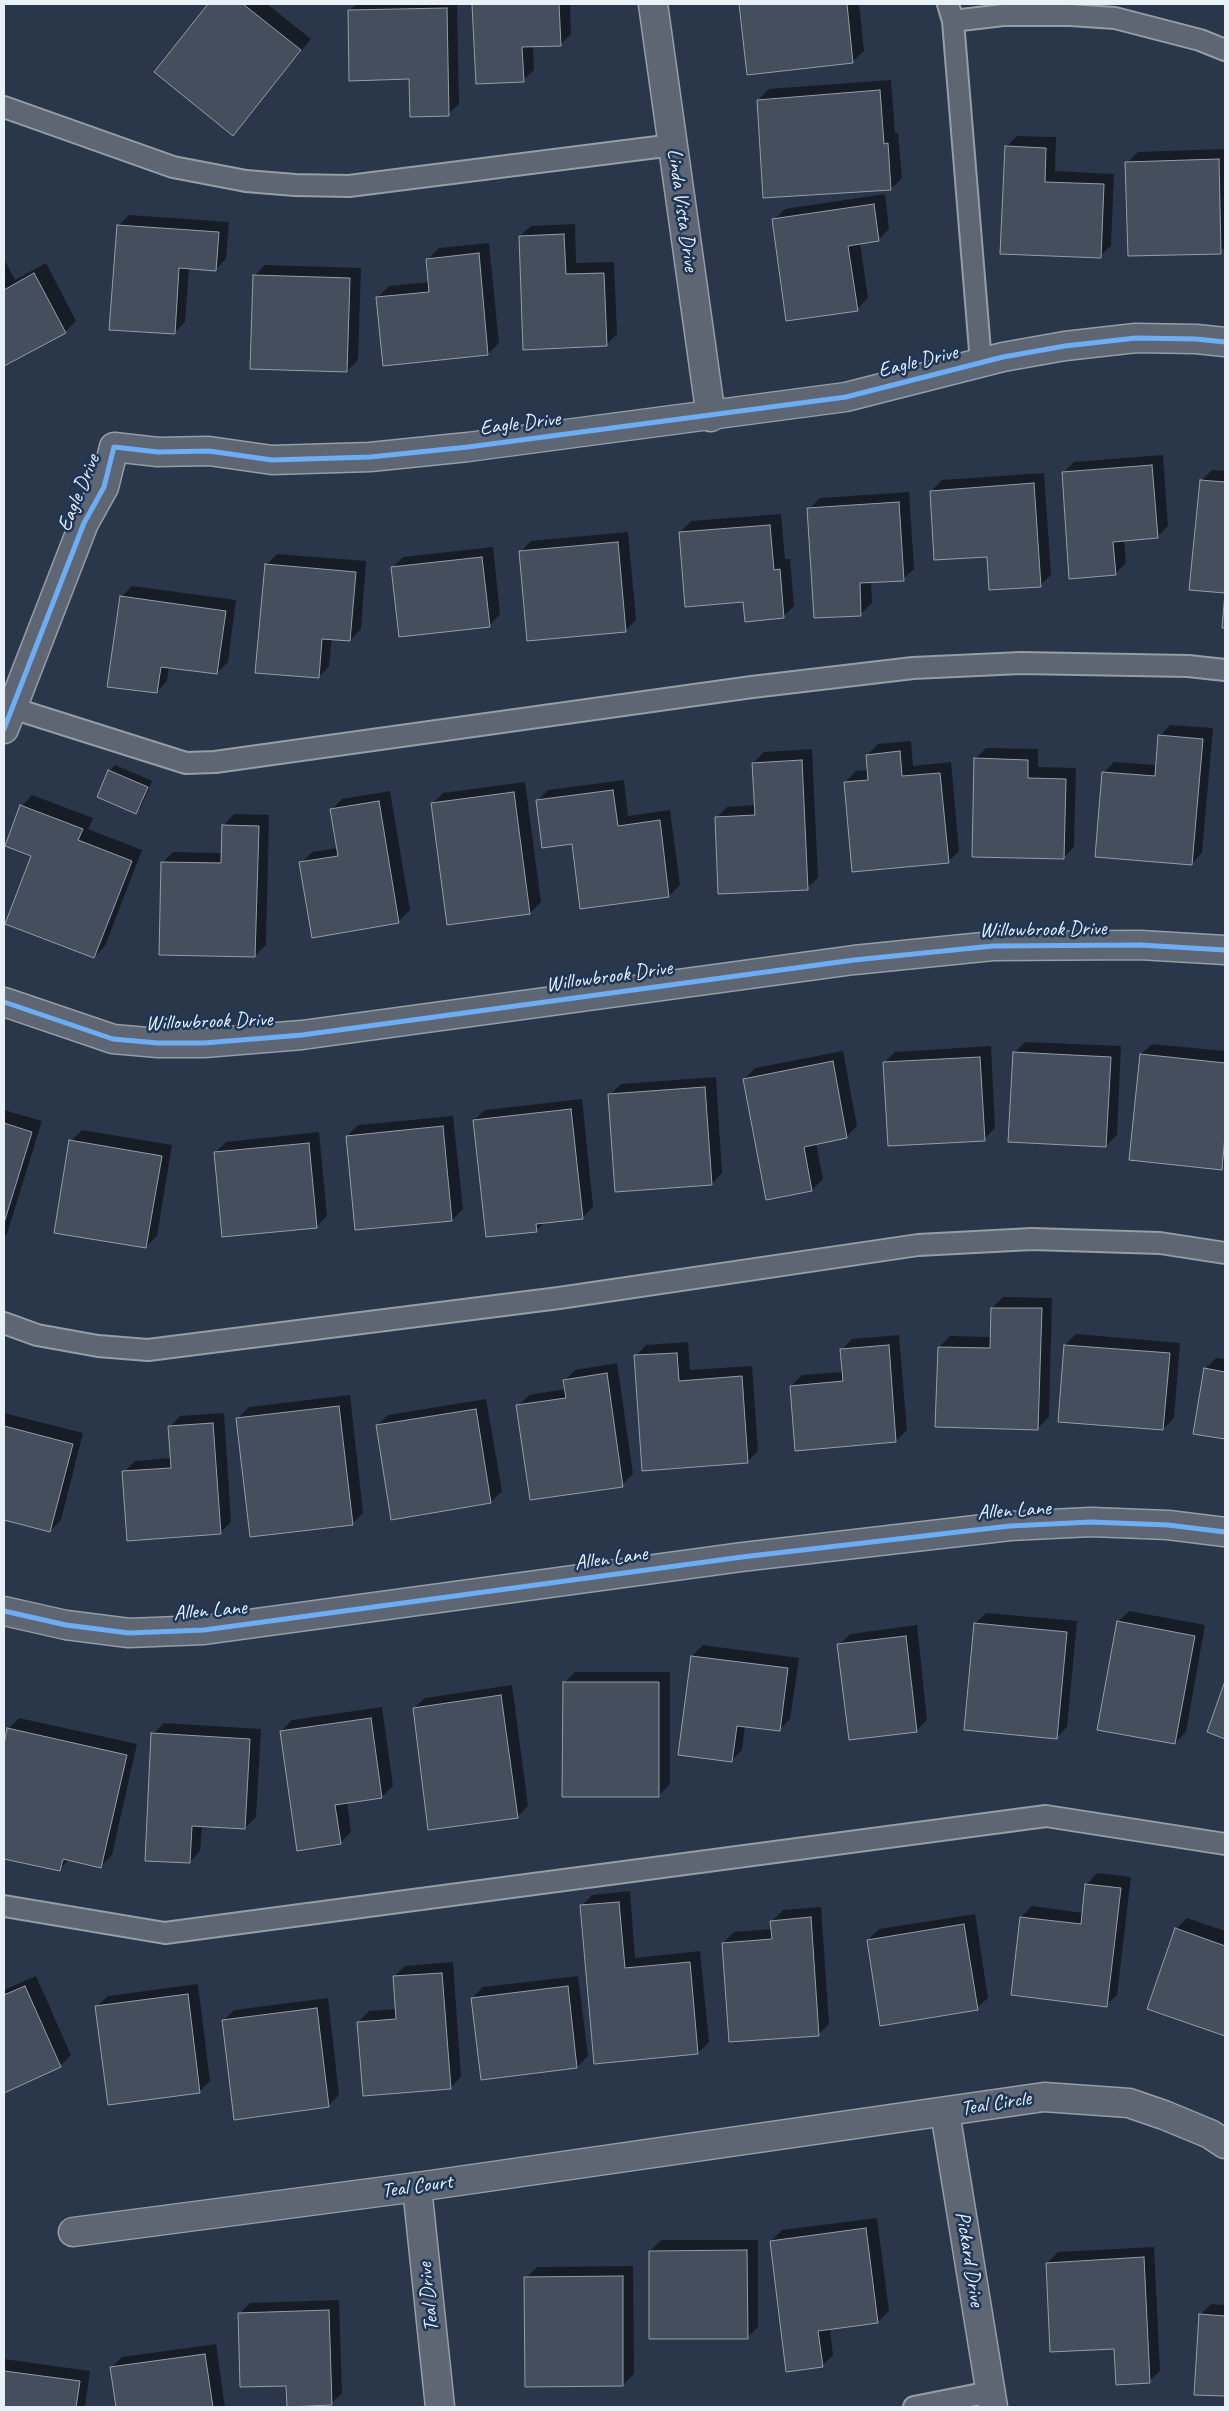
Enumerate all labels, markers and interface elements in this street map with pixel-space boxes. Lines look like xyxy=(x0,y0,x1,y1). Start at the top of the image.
street label: Linda Vista Drive xyxy=(661,147,703,273)
street label: Eagle Drive xyxy=(876,340,960,384)
street label: Eagle Drive xyxy=(478,407,562,441)
street label: Eagle Drive xyxy=(52,451,106,535)
street label: Willowbrook Drive xyxy=(979,916,1107,944)
street label: Willowbrook Drive xyxy=(544,956,674,998)
street label: Willowbrook Drive xyxy=(145,1007,273,1037)
street label: Allen Lane xyxy=(977,1496,1051,1526)
street label: Allen Lane xyxy=(573,1541,649,1577)
street label: Allen Lane xyxy=(172,1595,248,1627)
street label: Teal Circle xyxy=(959,2086,1033,2122)
street label: Teal Court xyxy=(380,2170,454,2204)
street label: Pickard Drive xyxy=(949,2210,989,2308)
street label: Teal Drive xyxy=(413,2261,445,2333)

